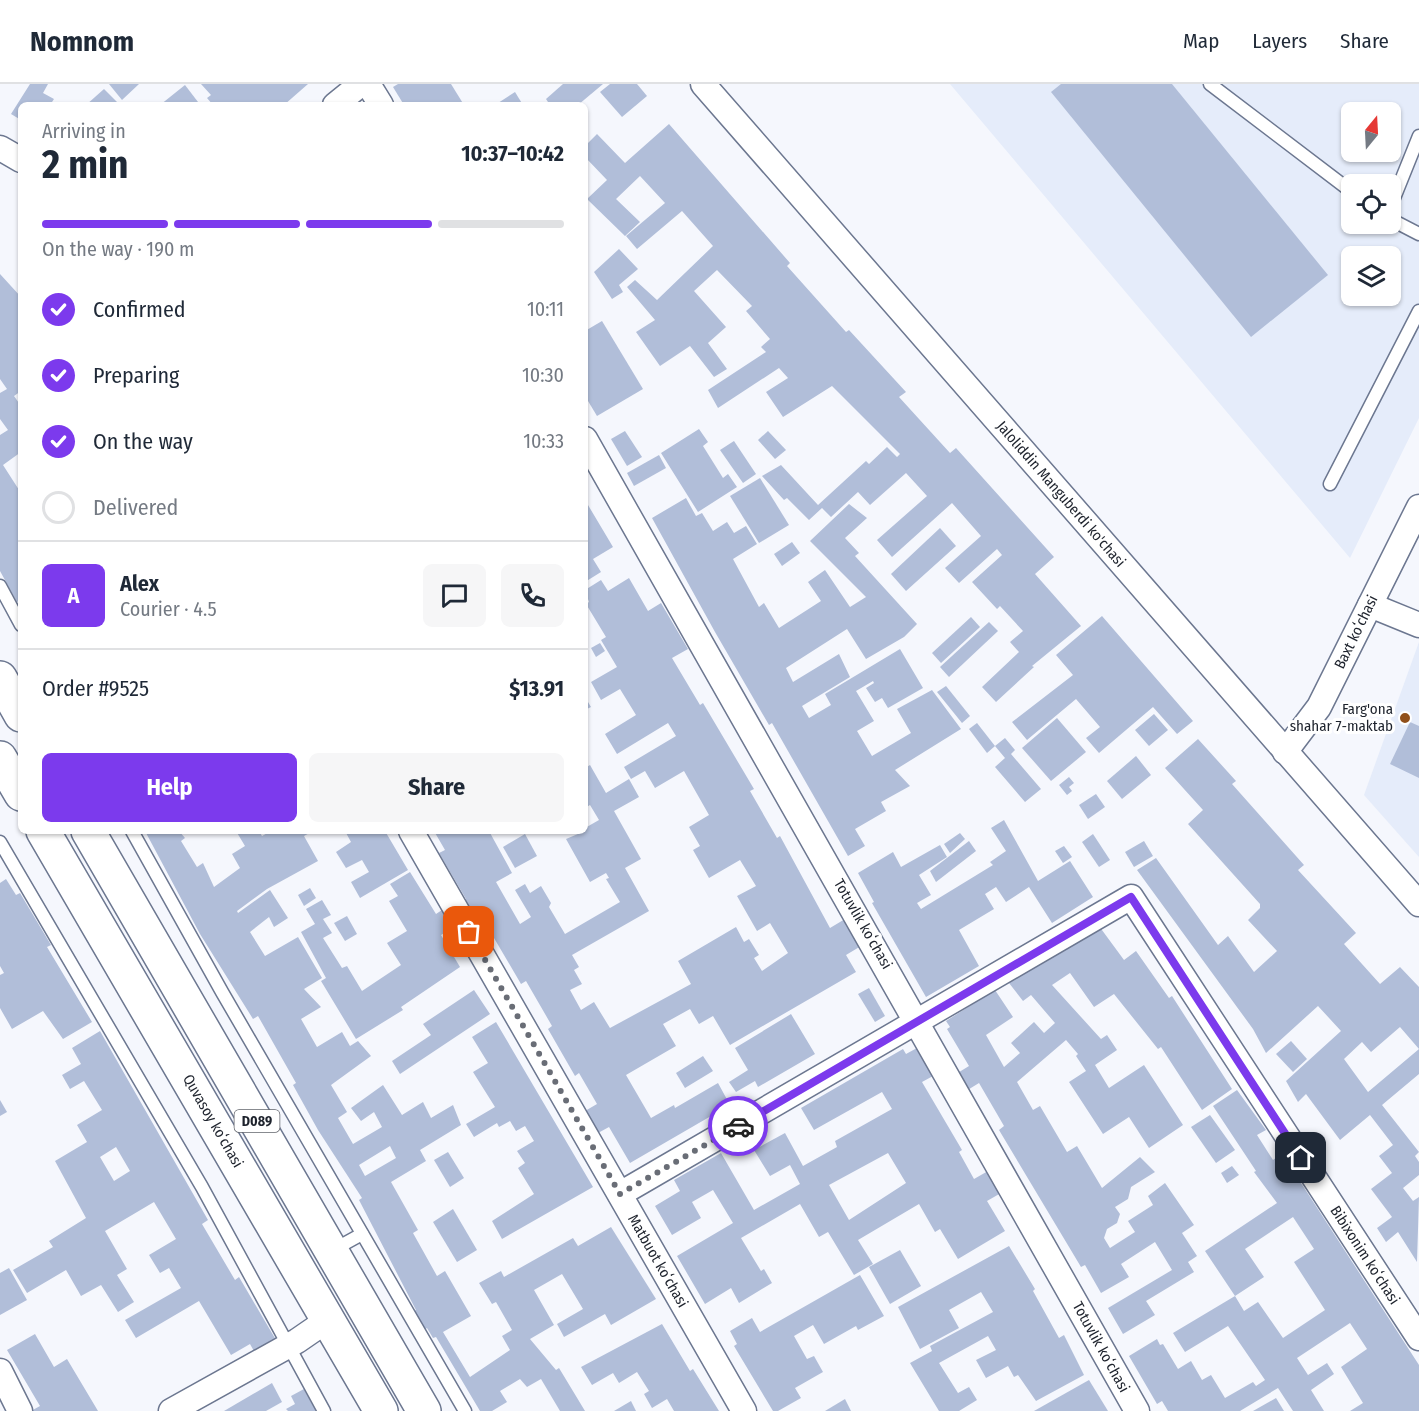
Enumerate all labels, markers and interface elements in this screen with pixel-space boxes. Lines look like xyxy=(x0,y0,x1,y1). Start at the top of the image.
text: Nomnom xyxy=(30,25,134,58)
text: Map xyxy=(1183,28,1219,54)
text: Layers xyxy=(1252,28,1307,54)
text: Share xyxy=(1340,28,1389,54)
north arrow xyxy=(1341,102,1401,162)
map controls xyxy=(1341,102,1401,306)
text: Arriving in xyxy=(42,119,126,143)
text: 10:37–10:42 xyxy=(461,140,564,167)
text: 2 min xyxy=(42,142,128,188)
button: locate xyxy=(1341,174,1401,234)
text: On the way · 190 m xyxy=(42,237,194,261)
button: layers xyxy=(1341,246,1401,306)
icon: check xyxy=(42,293,75,326)
text: Confirmed xyxy=(93,296,186,323)
text: 10:11 xyxy=(527,297,564,321)
icon: check xyxy=(42,359,75,392)
text: Preparing xyxy=(93,362,179,389)
text: 10:30 xyxy=(522,363,564,387)
street label: Jaloliddin Manguberdi ko'chasi xyxy=(993,417,1129,571)
icon: check xyxy=(42,425,75,458)
text: On the way xyxy=(93,428,193,455)
text: 10:33 xyxy=(523,429,564,453)
text: Delivered xyxy=(93,494,178,521)
button: chat xyxy=(423,564,486,627)
button: phone xyxy=(501,564,564,627)
text: Alex xyxy=(120,570,159,597)
text: A xyxy=(68,582,79,609)
street label: Baxt koʻchasi xyxy=(1330,592,1382,672)
text: Courier · 4.5 xyxy=(120,597,217,621)
text: Order #9525 xyxy=(42,675,149,702)
text: $13.91 xyxy=(509,675,564,702)
place label: Farg'ona shahar 7-maktab xyxy=(1290,700,1393,735)
marker: Farg'ona shahar 7-maktab xyxy=(1398,711,1412,725)
button: Help xyxy=(42,753,297,822)
button: Share xyxy=(309,753,564,822)
street label: Totuvlik koʻchasi xyxy=(830,876,896,972)
pin xyxy=(443,906,494,957)
icon: bag xyxy=(452,915,485,948)
street label: Quvasoy koʻchasi xyxy=(179,1071,247,1171)
courier xyxy=(708,1096,768,1156)
road number: D089 xyxy=(234,1110,280,1132)
icon: car xyxy=(722,1110,755,1143)
pin xyxy=(1275,1132,1326,1183)
icon: home xyxy=(1284,1141,1317,1174)
street label: Bibixonim koʻchasi xyxy=(1326,1202,1404,1308)
street label: Matbuot koʻchasi xyxy=(624,1211,692,1311)
street label: Totuvlik koʻchasi xyxy=(1069,1298,1133,1396)

